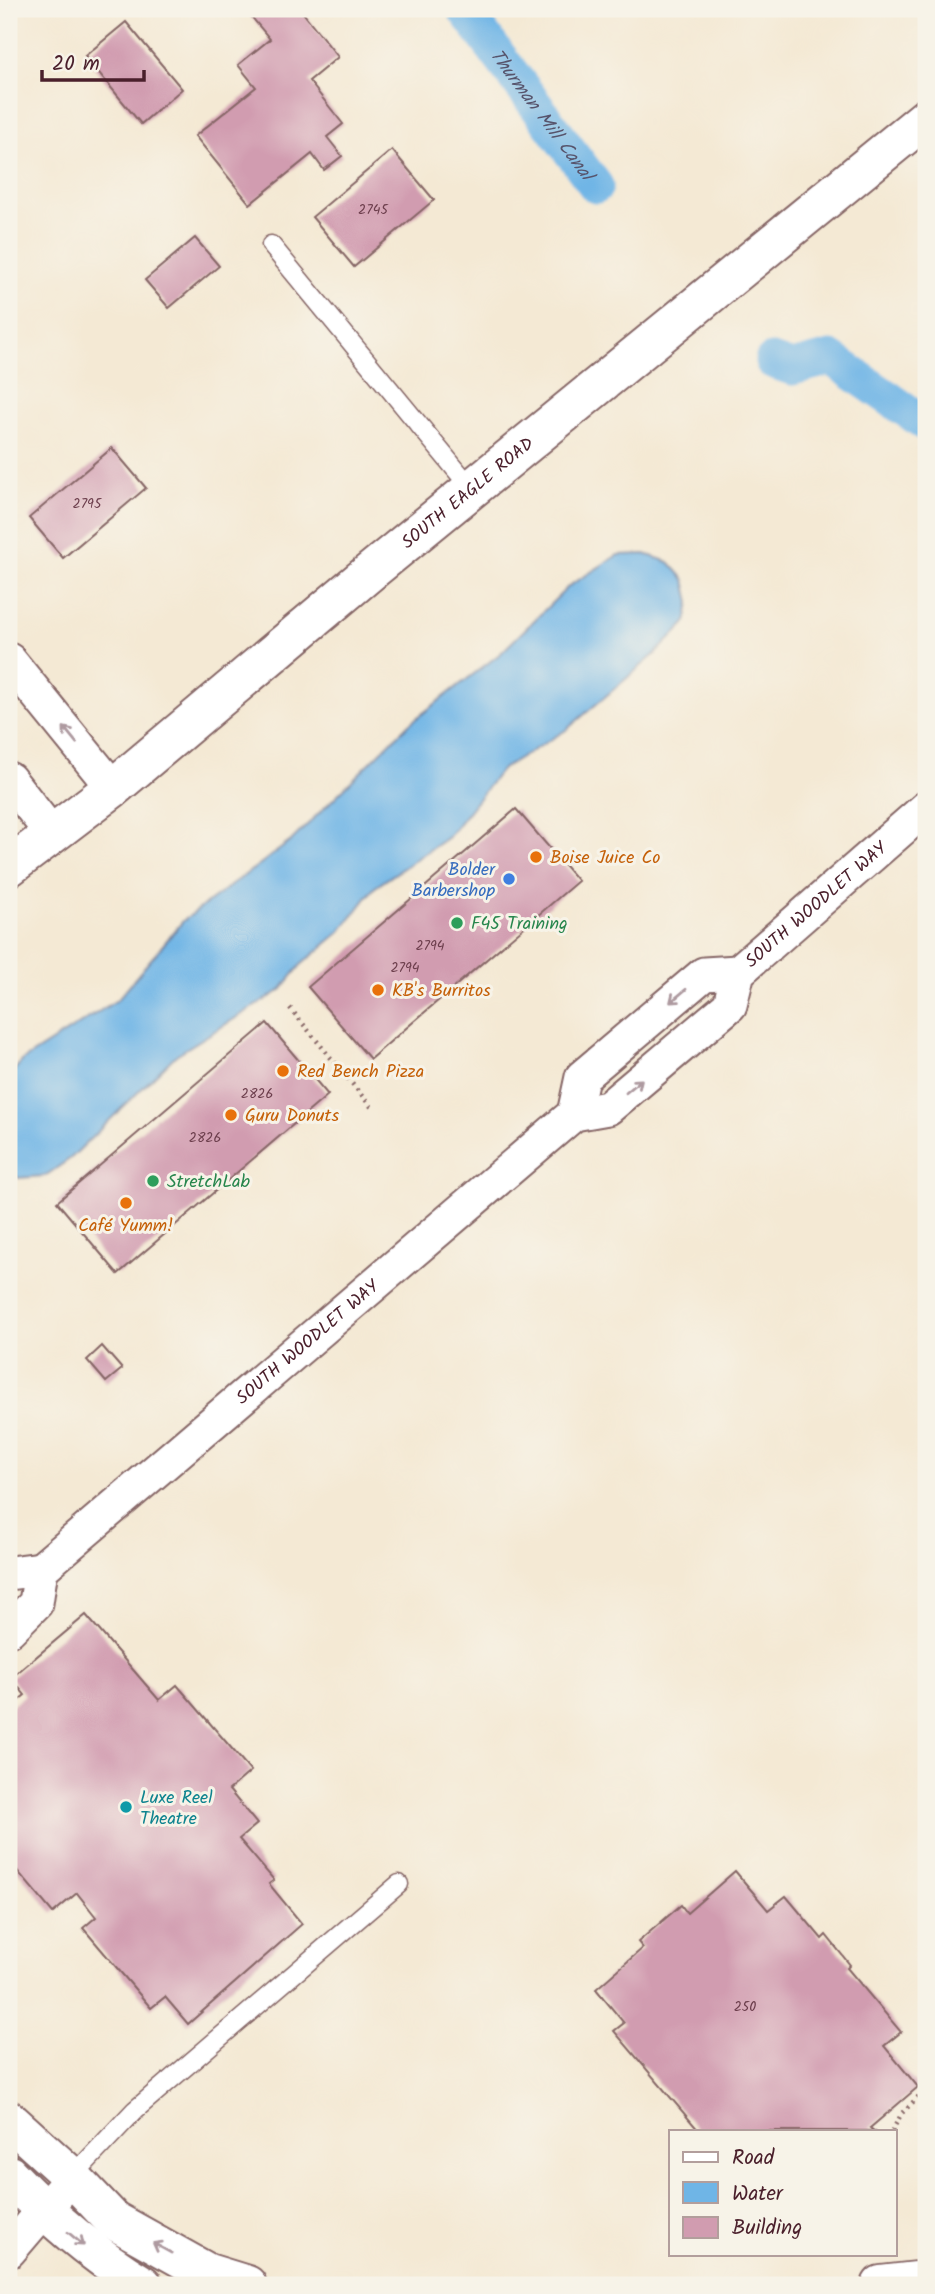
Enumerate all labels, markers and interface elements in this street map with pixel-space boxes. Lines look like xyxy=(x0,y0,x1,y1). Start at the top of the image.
scale bar xyxy=(42,38,144,82)
water label: Thurman Mill Canal xyxy=(481,43,602,190)
text: 20 m xyxy=(52,48,100,81)
house number: 2745 xyxy=(358,199,389,221)
street label: SOUTH EAGLE ROAD xyxy=(395,430,541,557)
house number: 2795 xyxy=(73,493,103,515)
one-way arrow xyxy=(62,726,78,744)
street label: SOUTH WOODLET WAY xyxy=(739,835,895,976)
place label: Boise Juice Co xyxy=(550,844,661,873)
marker: Boise Juice Co xyxy=(528,849,544,865)
place label: Bolder Barbershop xyxy=(412,856,496,906)
marker: Bolder Barbershop xyxy=(501,871,517,887)
place label: F45 Training xyxy=(471,910,568,939)
marker: F45 Training xyxy=(449,915,465,931)
house number: 2794 xyxy=(415,935,445,957)
house number: 2794 xyxy=(390,957,420,979)
place label: KB's Burritos xyxy=(392,977,491,1006)
marker: KB's Burritos xyxy=(370,982,386,998)
one-way arrow xyxy=(669,988,687,1004)
place label: Red Bench Pizza xyxy=(297,1058,424,1087)
marker: Red Bench Pizza xyxy=(275,1063,291,1079)
one-way arrow xyxy=(624,1078,642,1094)
house number: 2826 xyxy=(241,1083,273,1105)
place label: Guru Donuts xyxy=(245,1102,339,1131)
marker: Guru Donuts xyxy=(223,1107,239,1123)
house number: 2826 xyxy=(189,1127,221,1149)
place label: StretchLab xyxy=(167,1168,250,1197)
marker: StretchLab xyxy=(145,1173,161,1189)
marker: Café Yumm! xyxy=(118,1195,134,1211)
place label: Café Yumm! xyxy=(78,1212,174,1241)
street label: SOUTH WOODLET WAY xyxy=(230,1273,387,1413)
place label: Luxe Reel Theatre xyxy=(140,1784,213,1834)
marker: Luxe Reel Theatre xyxy=(118,1799,134,1815)
house number: 250 xyxy=(734,1996,756,2018)
legend xyxy=(669,2130,897,2256)
text: Road xyxy=(732,2142,775,2175)
text: Water xyxy=(732,2178,784,2211)
text: Building xyxy=(732,2212,802,2245)
one-way arrow xyxy=(67,2231,85,2247)
one-way arrow xyxy=(153,2241,173,2255)

